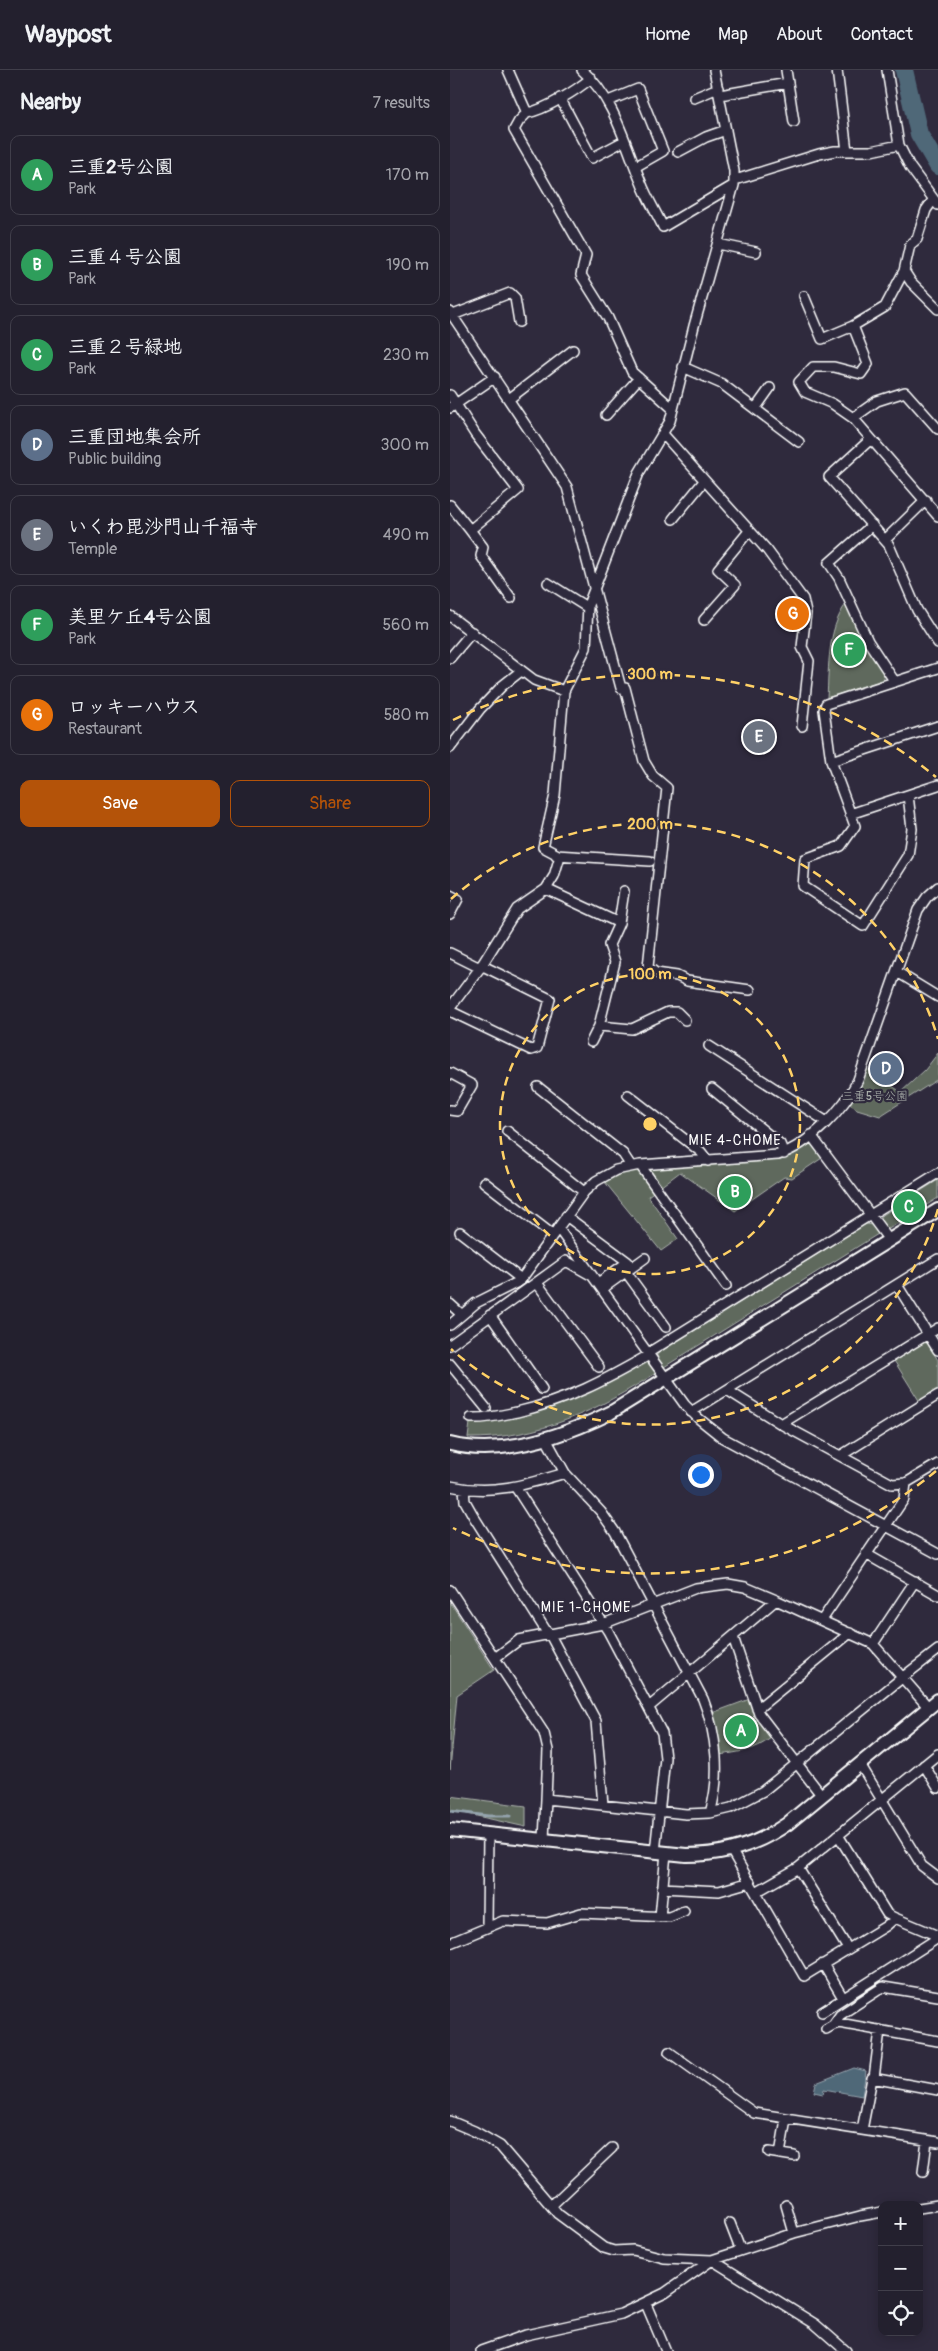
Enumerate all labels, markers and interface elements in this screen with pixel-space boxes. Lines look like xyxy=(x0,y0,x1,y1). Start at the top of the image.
text: Waypost xyxy=(25,20,112,49)
text: Home xyxy=(645,23,690,46)
text: Map xyxy=(718,23,748,46)
text: About xyxy=(776,23,822,46)
text: Contact xyxy=(850,23,913,46)
text: Nearby xyxy=(20,89,81,116)
text: 7 results xyxy=(372,93,430,113)
text: 三重2号公園 xyxy=(68,155,174,179)
text: A xyxy=(32,165,42,185)
text: 170 m xyxy=(386,165,429,185)
text: Park xyxy=(68,179,96,199)
text: 三重４号公園 xyxy=(68,245,182,269)
text: B xyxy=(32,255,42,275)
text: 190 m xyxy=(386,255,429,275)
text: Park xyxy=(68,269,96,289)
text: 三重２号緑地 xyxy=(68,335,182,359)
text: C xyxy=(32,345,42,365)
text: 230 m xyxy=(383,345,429,365)
text: Park xyxy=(68,359,96,379)
text: 三重団地集会所 xyxy=(68,425,201,449)
text: D xyxy=(32,435,42,455)
text: 300 m xyxy=(381,435,429,455)
text: Public building xyxy=(68,449,161,469)
text: いくわ毘沙門山千福寺 xyxy=(68,515,258,539)
text: E xyxy=(33,525,41,545)
text: 490 m xyxy=(383,525,429,545)
text: Temple xyxy=(68,539,117,559)
pin: G xyxy=(777,595,809,633)
text: 美里ケ丘4号公園 xyxy=(68,605,212,629)
text: F xyxy=(32,615,42,635)
text: 560 m xyxy=(382,615,429,635)
text: Park xyxy=(68,629,96,649)
pin: F xyxy=(833,631,865,669)
text: 300 m xyxy=(627,665,673,684)
text: ロッキーハウス xyxy=(68,695,200,719)
text: G xyxy=(32,705,42,725)
text: 580 m xyxy=(384,705,429,725)
pin: E xyxy=(743,718,775,756)
text: Restaurant xyxy=(68,719,142,739)
button: Save xyxy=(20,780,220,827)
button: Share xyxy=(230,780,430,827)
text: 200 m xyxy=(627,815,673,834)
text: 100 m xyxy=(629,965,671,984)
pin: D xyxy=(870,1050,902,1088)
park label: 三重5号公園 xyxy=(842,1089,908,1104)
centre of rings xyxy=(641,1115,659,1133)
district label: MIE 4-CHOME xyxy=(688,1132,782,1149)
pin: B xyxy=(719,1173,751,1211)
pin: C xyxy=(893,1188,925,1226)
your location xyxy=(688,1462,714,1488)
district label: MIE 1-CHOME xyxy=(541,1599,631,1616)
pin: A xyxy=(725,1712,757,1750)
map controls xyxy=(878,2201,923,2336)
button: + xyxy=(878,2201,923,2246)
button: − xyxy=(878,2246,923,2291)
button: locate xyxy=(878,2291,923,2336)

